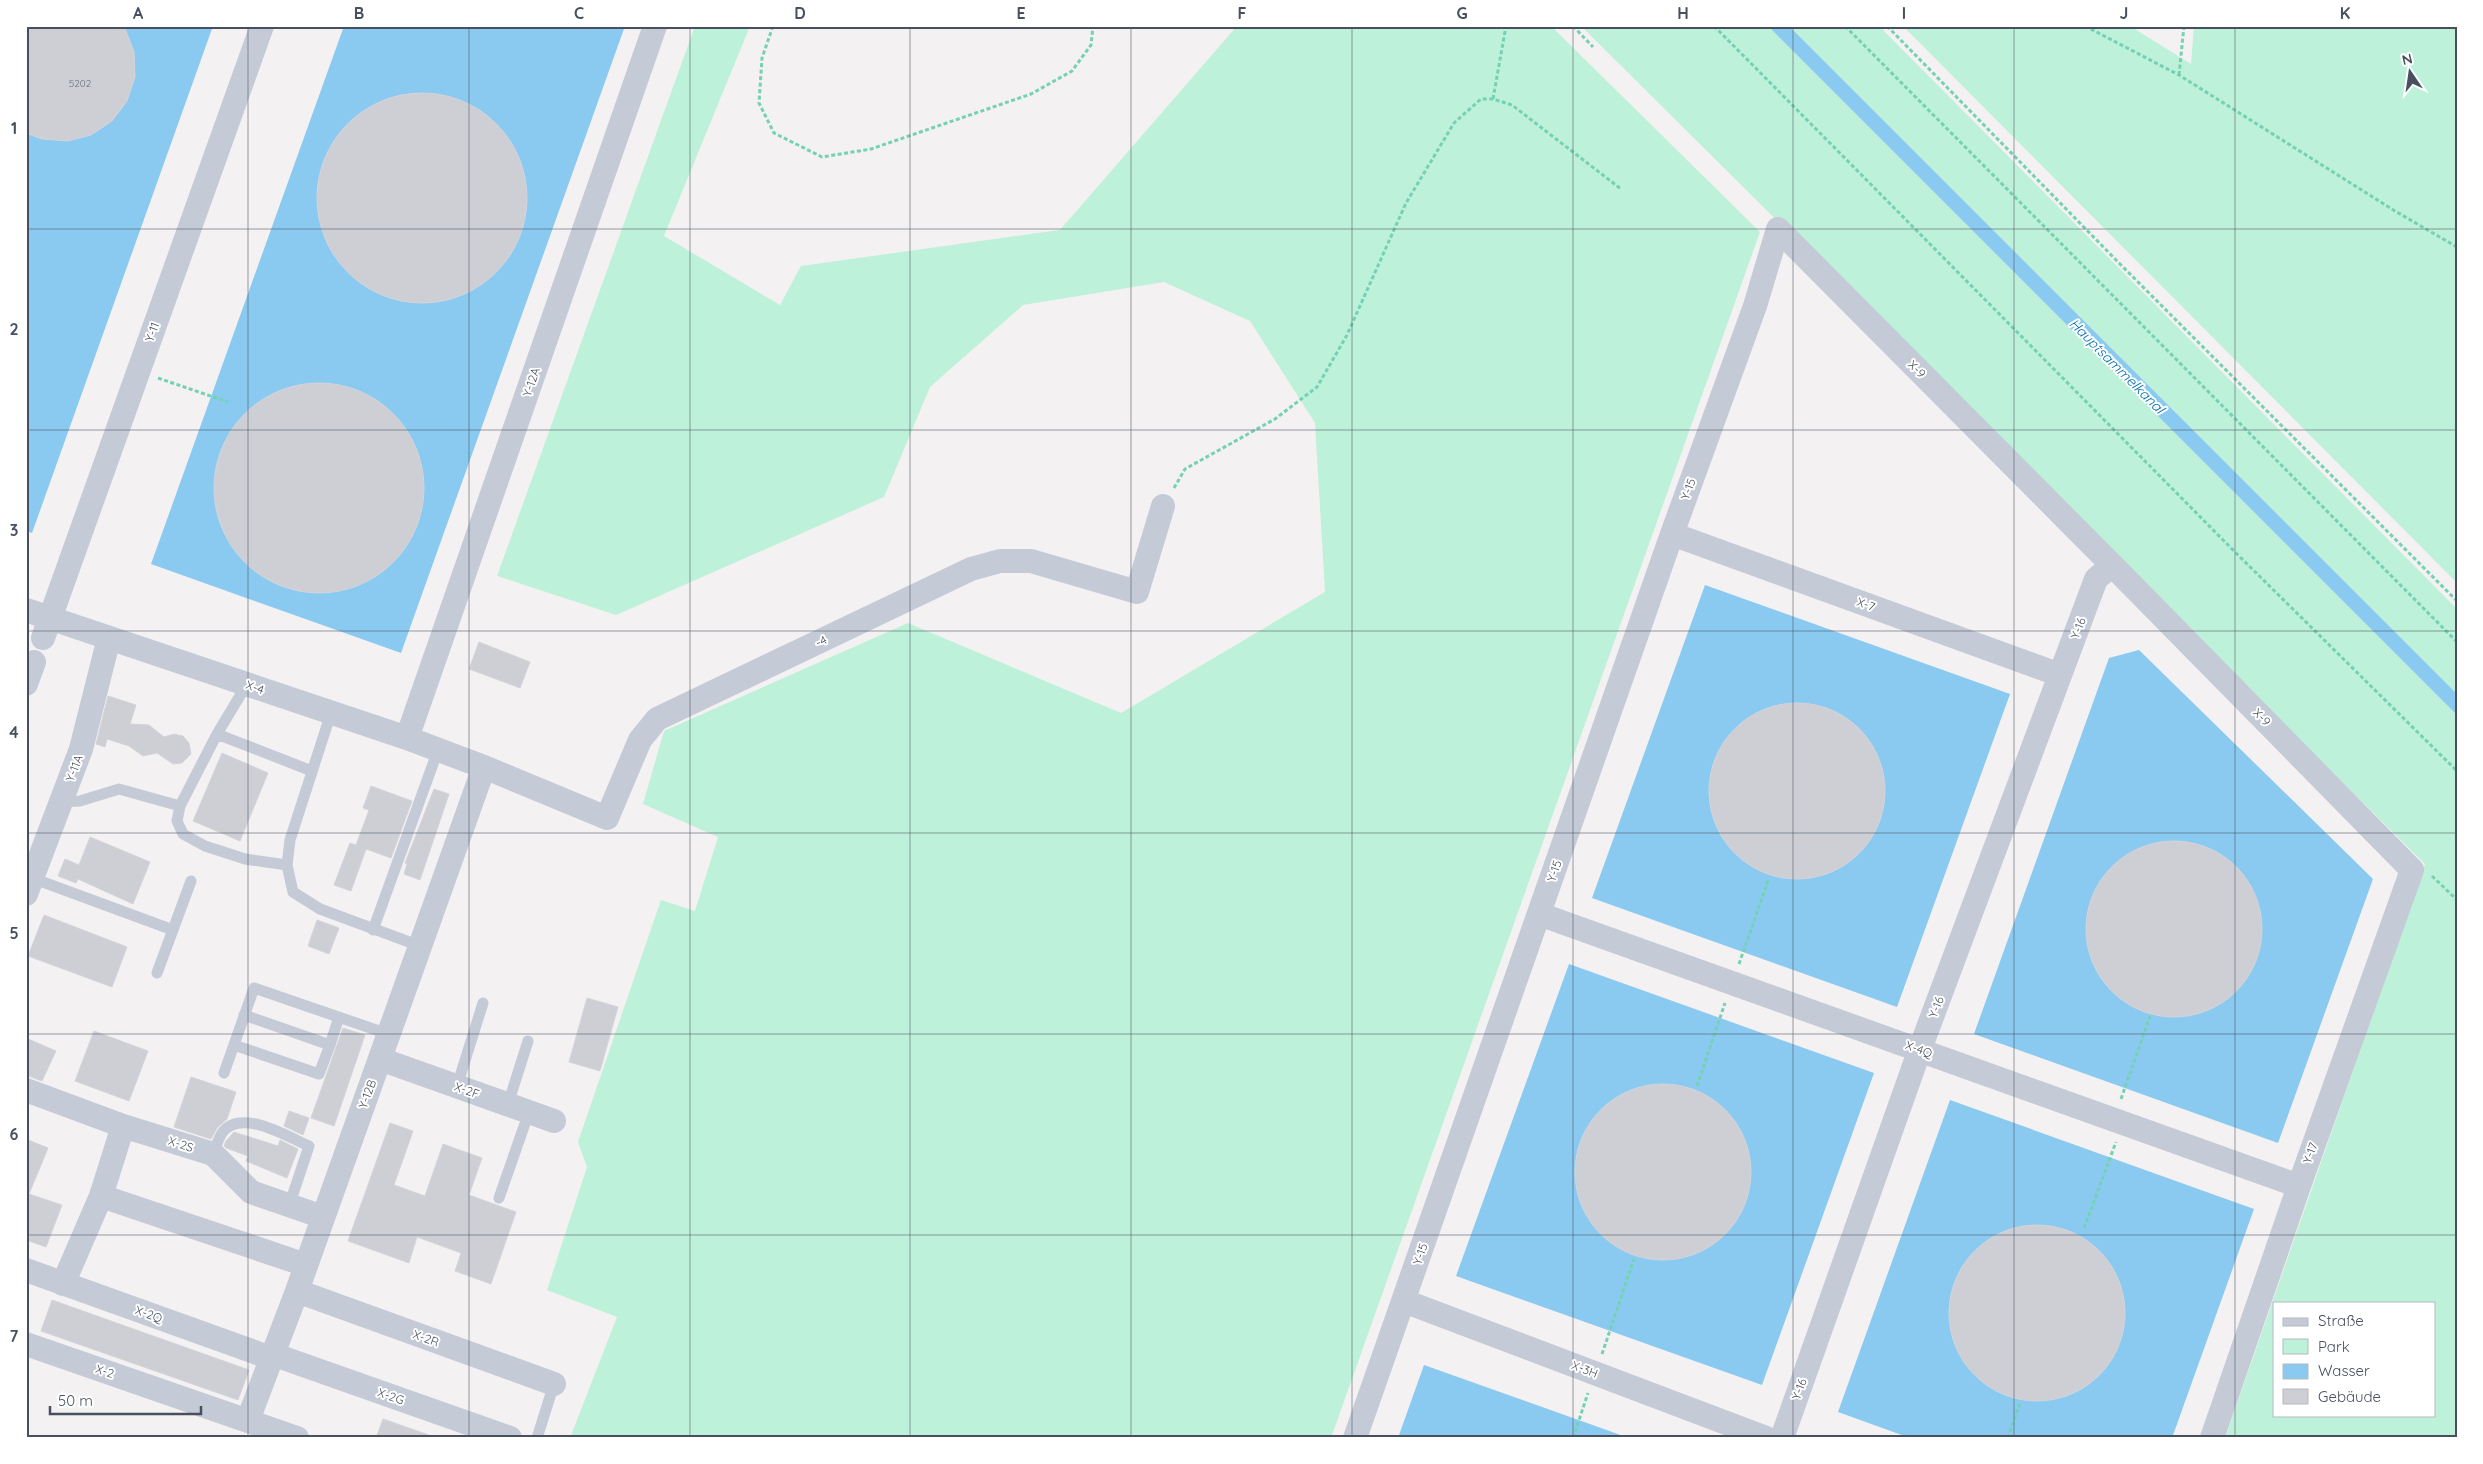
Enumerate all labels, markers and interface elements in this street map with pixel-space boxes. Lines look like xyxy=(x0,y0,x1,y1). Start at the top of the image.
text: A xyxy=(133,3,144,23)
text: B xyxy=(354,3,364,23)
text: C xyxy=(574,3,584,23)
text: D xyxy=(794,3,806,23)
text: E xyxy=(1016,3,1026,23)
text: F xyxy=(1238,3,1247,23)
text: G xyxy=(1456,3,1468,23)
text: H xyxy=(1677,3,1689,23)
text: I xyxy=(1902,3,1906,23)
text: J xyxy=(2120,3,2128,23)
text: K xyxy=(2340,3,2350,23)
north arrow xyxy=(2386,48,2436,98)
text: N xyxy=(2400,49,2414,69)
house number: 5202 xyxy=(69,77,92,90)
text: 1 xyxy=(11,118,17,138)
water label: Hauptsammelkanal xyxy=(2066,315,2170,419)
text: 2 xyxy=(9,319,19,339)
street label: Y-11 xyxy=(142,320,162,344)
street label: X-9 xyxy=(1905,357,1929,381)
street label: Y-12A xyxy=(519,365,543,398)
street label: Y-15 xyxy=(1677,476,1699,502)
text: 3 xyxy=(10,520,18,540)
street label: X-7 xyxy=(1855,594,1877,614)
street label: Y-16 xyxy=(2067,615,2089,641)
street label: -4 xyxy=(813,632,829,650)
street label: X-4 xyxy=(244,677,266,697)
street label: X-9 xyxy=(2250,705,2274,729)
text: 4 xyxy=(9,722,19,742)
street label: Y-11A xyxy=(62,752,86,784)
street label: Y-15 xyxy=(1543,858,1565,884)
text: 5 xyxy=(9,923,19,943)
street label: Y-16 xyxy=(1925,994,1947,1020)
street label: X-4Q xyxy=(1903,1037,1935,1061)
street label: Y-12B xyxy=(355,1077,379,1111)
street label: X-2F xyxy=(452,1079,482,1101)
text: 6 xyxy=(10,1124,19,1144)
street label: X-2S xyxy=(167,1133,196,1155)
street label: Y-17 xyxy=(2299,1140,2321,1166)
street label: Y-15 xyxy=(1409,1241,1431,1267)
street label: X-2Q xyxy=(133,1302,165,1326)
legend xyxy=(2273,1302,2436,1416)
text: Straße xyxy=(2318,1311,2364,1330)
text: 7 xyxy=(10,1326,19,1346)
street label: X-2R xyxy=(411,1326,441,1350)
text: Park xyxy=(2318,1337,2350,1356)
street label: X-3H xyxy=(1570,1357,1600,1381)
street label: X-2 xyxy=(94,1361,117,1381)
text: Wasser xyxy=(2318,1361,2370,1380)
street label: Y-16 xyxy=(1788,1376,1810,1402)
scale bar xyxy=(50,1384,201,1416)
street label: X-2G xyxy=(376,1385,406,1407)
text: Gebäude xyxy=(2318,1387,2381,1406)
text: 50 m xyxy=(58,1391,93,1410)

